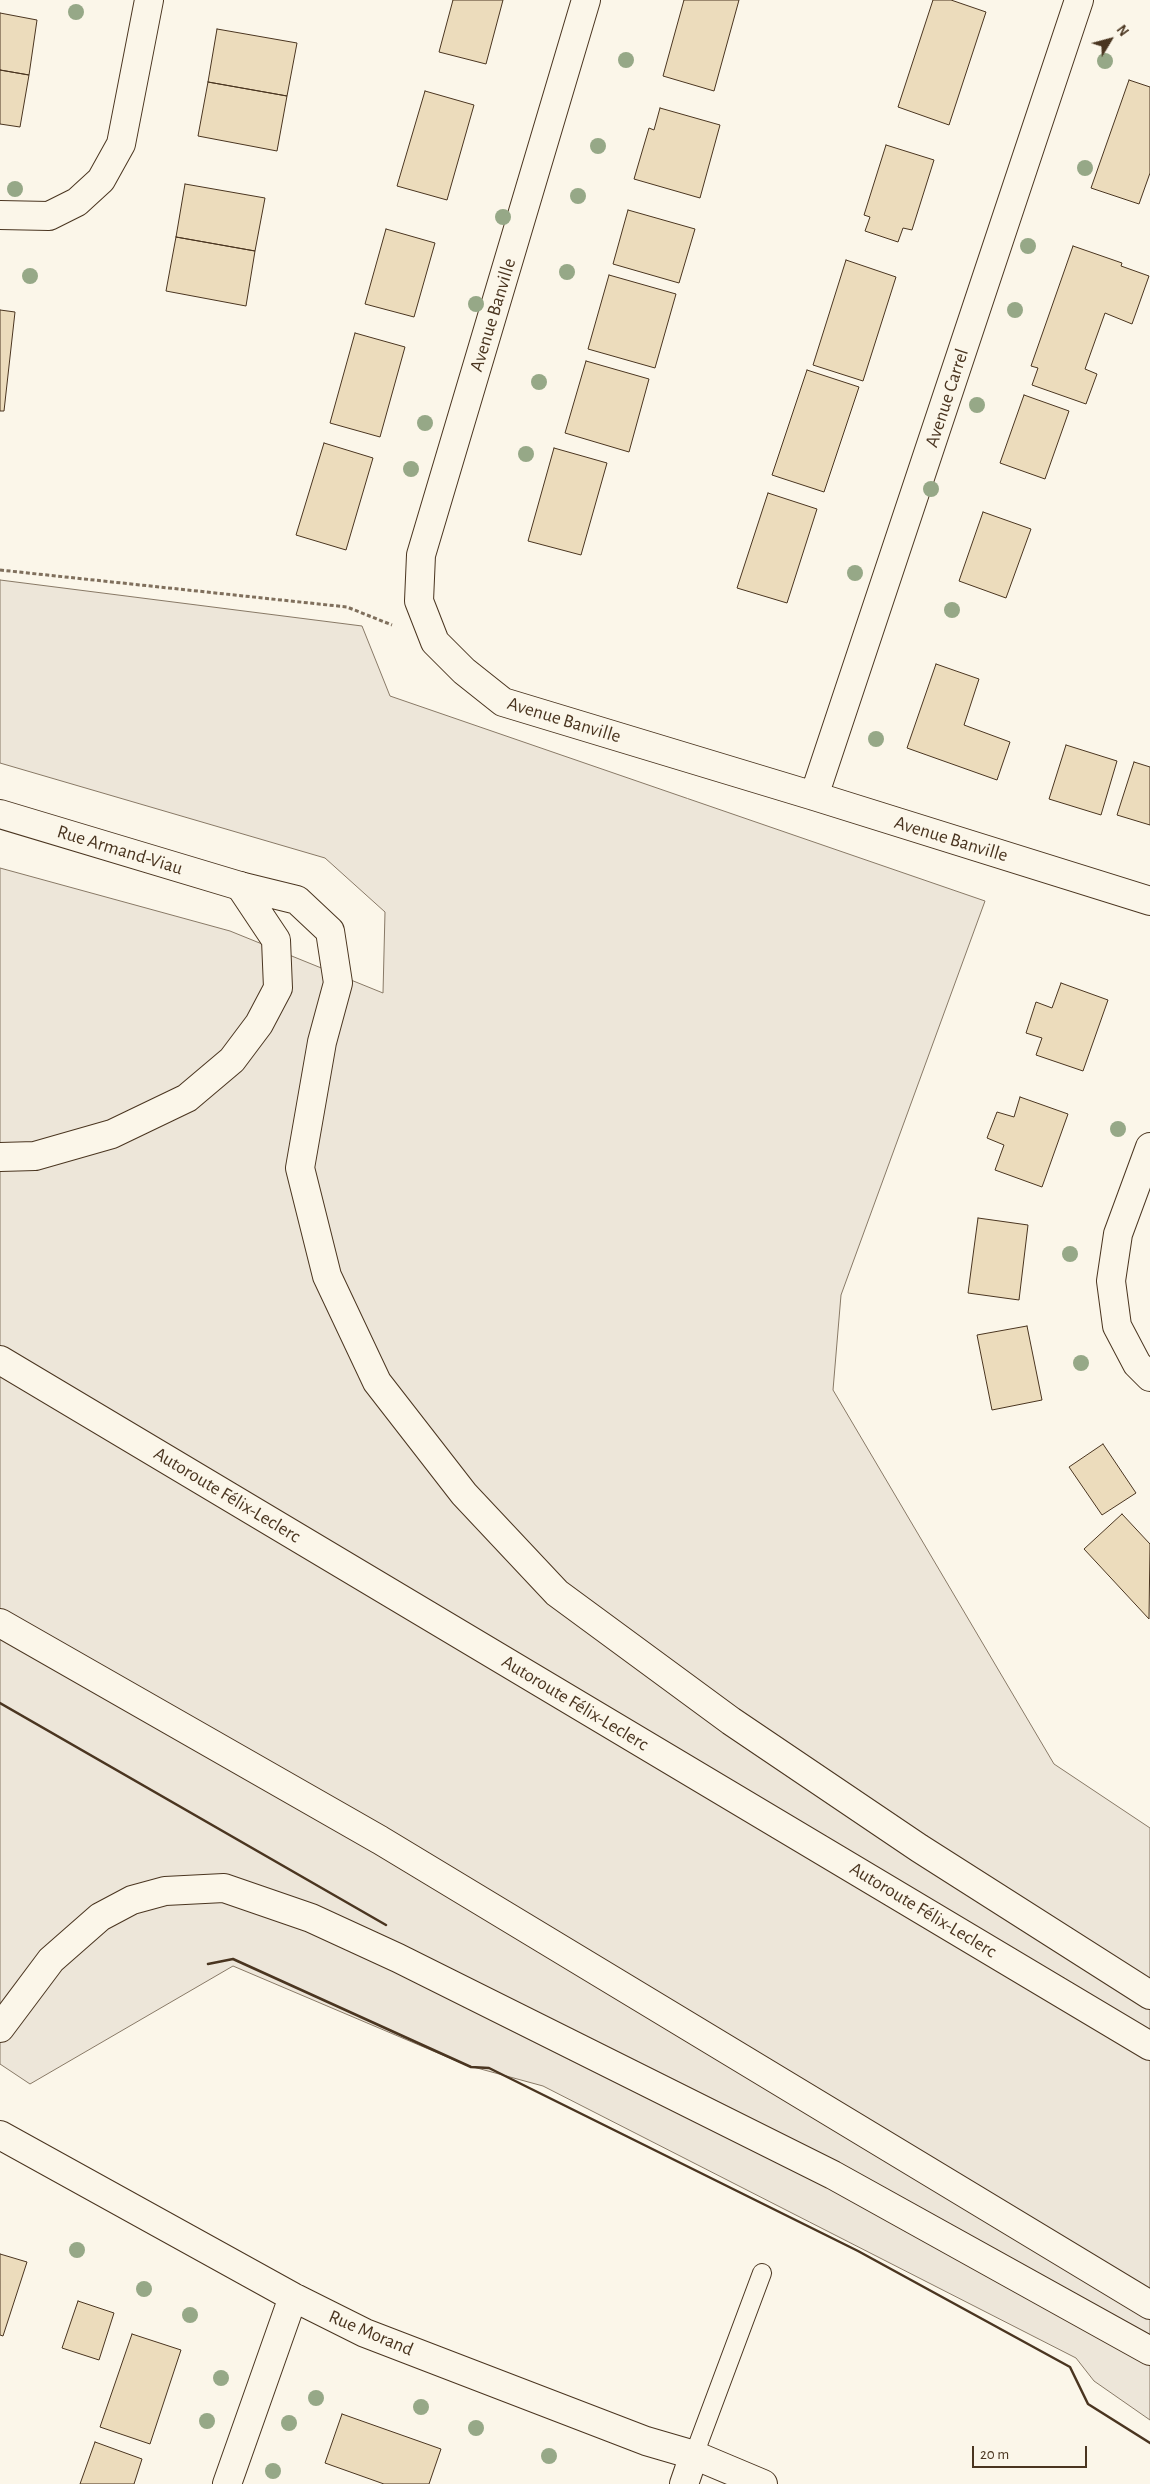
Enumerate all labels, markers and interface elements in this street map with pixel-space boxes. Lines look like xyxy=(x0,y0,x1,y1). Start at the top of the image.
north arrow xyxy=(1085,15,1135,65)
text: N xyxy=(1113,23,1130,39)
street label: Avenue Banville xyxy=(465,255,521,375)
street label: Avenue Carrel xyxy=(920,346,974,450)
street label: Avenue Banville xyxy=(504,692,624,748)
street label: Avenue Banville xyxy=(891,811,1011,867)
street label: Rue Armand-Viau xyxy=(54,820,186,880)
street label: Autoroute Félix-Leclerc xyxy=(149,1442,305,1548)
street label: Autoroute Félix-Leclerc xyxy=(497,1650,653,1756)
street label: Autoroute Félix-Leclerc xyxy=(845,1857,1001,1963)
street label: Rue Morand xyxy=(325,2305,417,2361)
scale bar xyxy=(975,2436,1090,2468)
text: 20 m xyxy=(980,2447,1009,2462)

